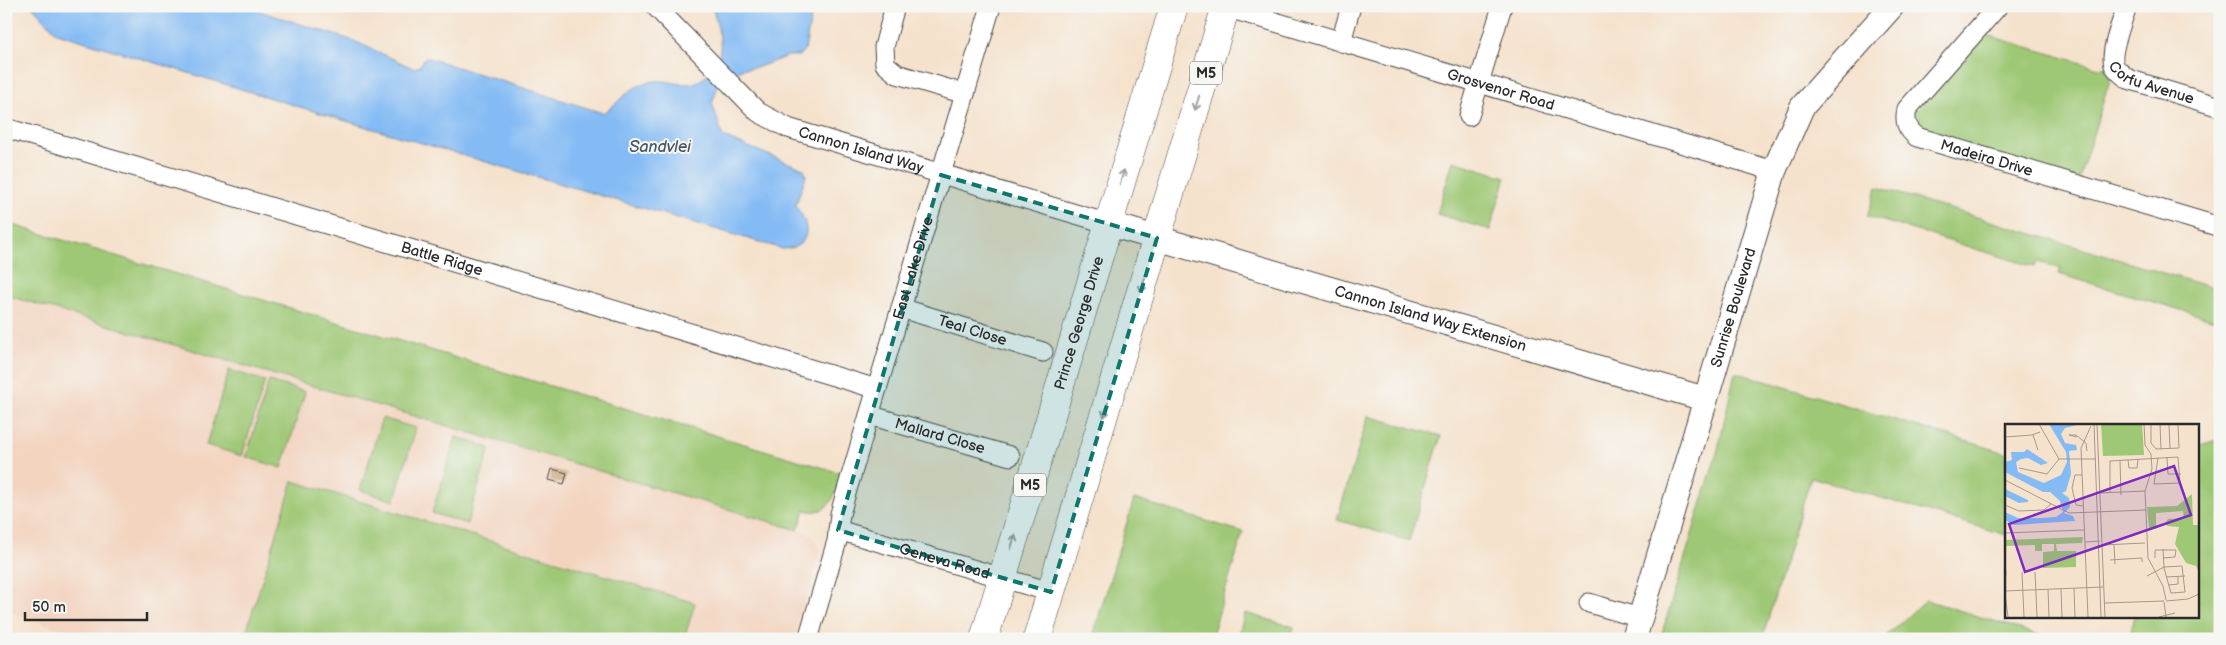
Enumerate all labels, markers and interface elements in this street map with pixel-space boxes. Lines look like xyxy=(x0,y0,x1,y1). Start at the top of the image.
street label: Corfu Avenue xyxy=(2104,57,2197,108)
road number: M5 xyxy=(1190,62,1222,84)
street label: Grosvenor Road xyxy=(1445,64,1557,114)
one-way arrow xyxy=(1191,95,1201,111)
street label: Cannon Island Way xyxy=(796,122,926,178)
street label: Madeira Drive xyxy=(1938,135,2035,180)
water label: Sandvlei xyxy=(629,138,692,157)
one-way arrow xyxy=(1118,170,1128,186)
street label: East Lake Drive xyxy=(889,214,937,322)
street label: Battle Ridge xyxy=(399,237,485,280)
street label: Sunrise Boulevard xyxy=(1706,246,1760,369)
street label: Prince George Drive xyxy=(1050,254,1108,392)
one-way arrow xyxy=(1137,276,1147,292)
street label: Cannon Island Way Extension xyxy=(1332,281,1529,356)
street label: Teal Close xyxy=(936,311,1009,350)
one-way arrow xyxy=(1100,401,1110,417)
street label: Mallard Close xyxy=(893,414,988,458)
inset map xyxy=(2005,424,2198,618)
road number: M5 xyxy=(1014,474,1046,496)
one-way arrow xyxy=(1009,534,1019,550)
street label: Geneva Road xyxy=(897,539,992,583)
scale bar xyxy=(25,590,148,622)
text: 50 m xyxy=(32,598,66,617)

